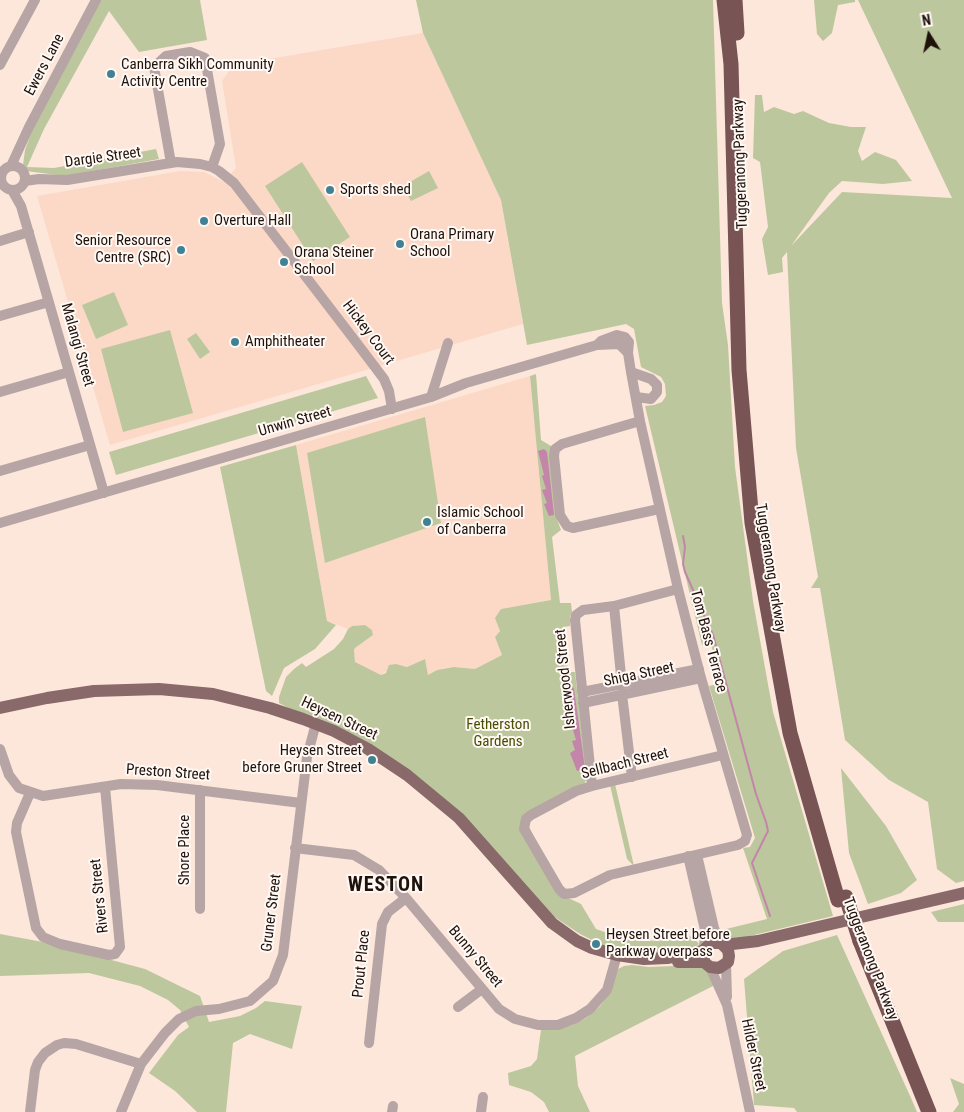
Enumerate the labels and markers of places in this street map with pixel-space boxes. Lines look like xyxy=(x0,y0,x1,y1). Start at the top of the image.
place label: Canberra Sikh Community Activity Centre xyxy=(121,56,274,91)
marker: Canberra Sikh Community Activity Centre xyxy=(105,68,117,80)
place label: Sports shed xyxy=(340,181,411,199)
marker: Sports shed xyxy=(324,184,336,196)
place label: Overture Hall xyxy=(214,212,291,230)
marker: Overture Hall xyxy=(198,215,210,227)
place label: Orana Primary School xyxy=(410,226,494,261)
place label: Senior Resource Centre (SRC) xyxy=(75,232,171,267)
marker: Orana Primary School xyxy=(394,238,406,250)
marker: Senior Resource Centre (SRC) xyxy=(175,244,187,256)
place label: Orana Steiner School xyxy=(294,244,374,279)
marker: Orana Steiner School xyxy=(278,256,290,268)
place label: Amphitheater xyxy=(245,333,325,351)
marker: Amphitheater xyxy=(229,336,241,348)
place label: Islamic School of Canberra xyxy=(437,504,524,539)
marker: Islamic School of Canberra xyxy=(421,516,433,528)
place label: Heysen Street before Gruner Street xyxy=(242,742,362,777)
marker: Heysen Street before Gruner Street xyxy=(366,754,378,766)
place label: Heysen Street before Parkway overpass xyxy=(606,926,730,961)
marker: Heysen Street before Parkway overpass xyxy=(590,938,602,950)

